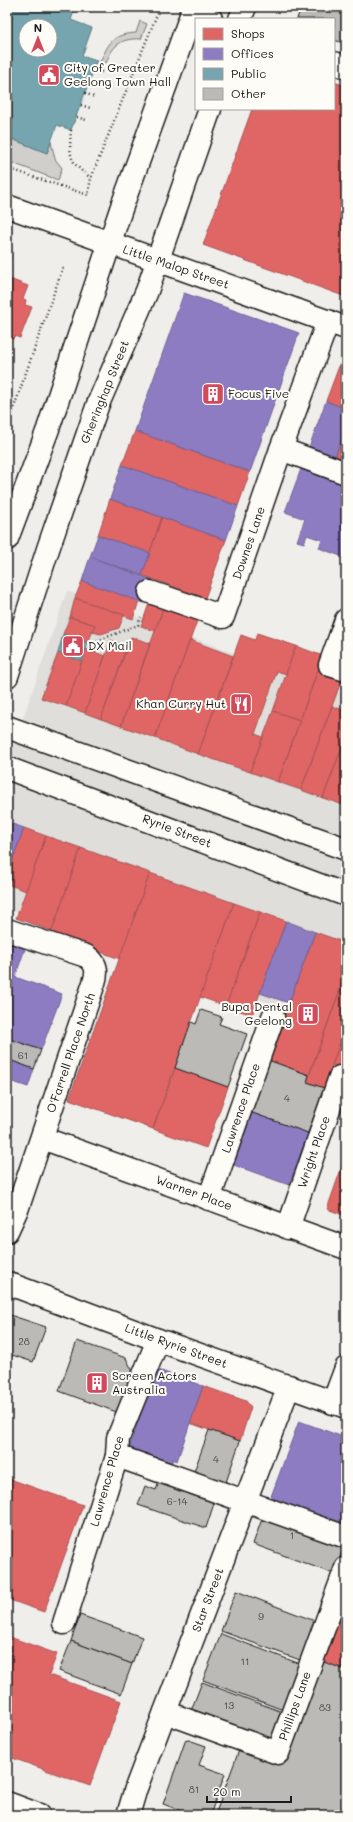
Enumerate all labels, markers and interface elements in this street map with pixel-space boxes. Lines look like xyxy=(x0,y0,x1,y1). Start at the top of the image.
north arrow xyxy=(18,18,58,58)
legend xyxy=(195,18,335,110)
text: N xyxy=(34,20,42,35)
text: Shops xyxy=(231,25,265,41)
text: Offices xyxy=(231,45,274,61)
place label: City of Greater Geelong Town Hall xyxy=(64,59,171,89)
public building icon: City of Greater Geelong Town Hall xyxy=(36,62,62,88)
text: Public xyxy=(231,65,266,81)
text: Other xyxy=(231,85,266,101)
street label: Little Malop Street xyxy=(121,240,232,292)
street label: Gheringhap Street xyxy=(76,338,132,446)
building icon: Focus Five xyxy=(200,381,226,407)
place label: Focus Five xyxy=(228,385,289,401)
street label: Downes Lane xyxy=(228,504,268,581)
public building icon: DX Mail xyxy=(60,633,86,659)
place label: DX Mail xyxy=(88,637,132,653)
restaurant icon: Khan Curry Hut xyxy=(228,691,254,717)
place label: Khan Curry Hut xyxy=(136,695,226,711)
street label: Ryrie Street xyxy=(140,809,214,851)
street label: O'Farrell Place North xyxy=(42,990,98,1115)
place label: Bupa Dental Geelong xyxy=(221,998,292,1028)
building icon: Bupa Dental Geelong xyxy=(295,1001,321,1027)
house number: 61 xyxy=(18,1048,28,1062)
street label: Lawrence Place xyxy=(217,1061,263,1155)
house number: 4 xyxy=(284,1091,290,1105)
street label: Wright Place xyxy=(293,1113,333,1190)
street label: Warner Place xyxy=(154,1171,235,1213)
street label: Little Ryrie Street xyxy=(123,1319,230,1371)
house number: 28 xyxy=(18,1334,30,1348)
place label: Screen Actors Australia xyxy=(112,1367,197,1397)
building icon: Screen Actors Australia xyxy=(84,1370,110,1396)
street label: Lawrence Place xyxy=(85,1433,127,1528)
house number: 4 xyxy=(213,1452,219,1466)
house number: 6-14 xyxy=(167,1494,187,1508)
house number: 1 xyxy=(290,1528,294,1542)
street label: Star Street xyxy=(187,1565,227,1634)
house number: 9 xyxy=(258,1609,264,1623)
house number: 11 xyxy=(241,1654,249,1668)
street label: Phillips Lane xyxy=(274,1669,314,1742)
house number: 13 xyxy=(224,1698,234,1712)
house number: 83 xyxy=(319,1700,331,1714)
scale bar xyxy=(207,1778,291,1804)
house number: 81 xyxy=(189,1782,199,1796)
text: 20 m xyxy=(213,1783,241,1799)

